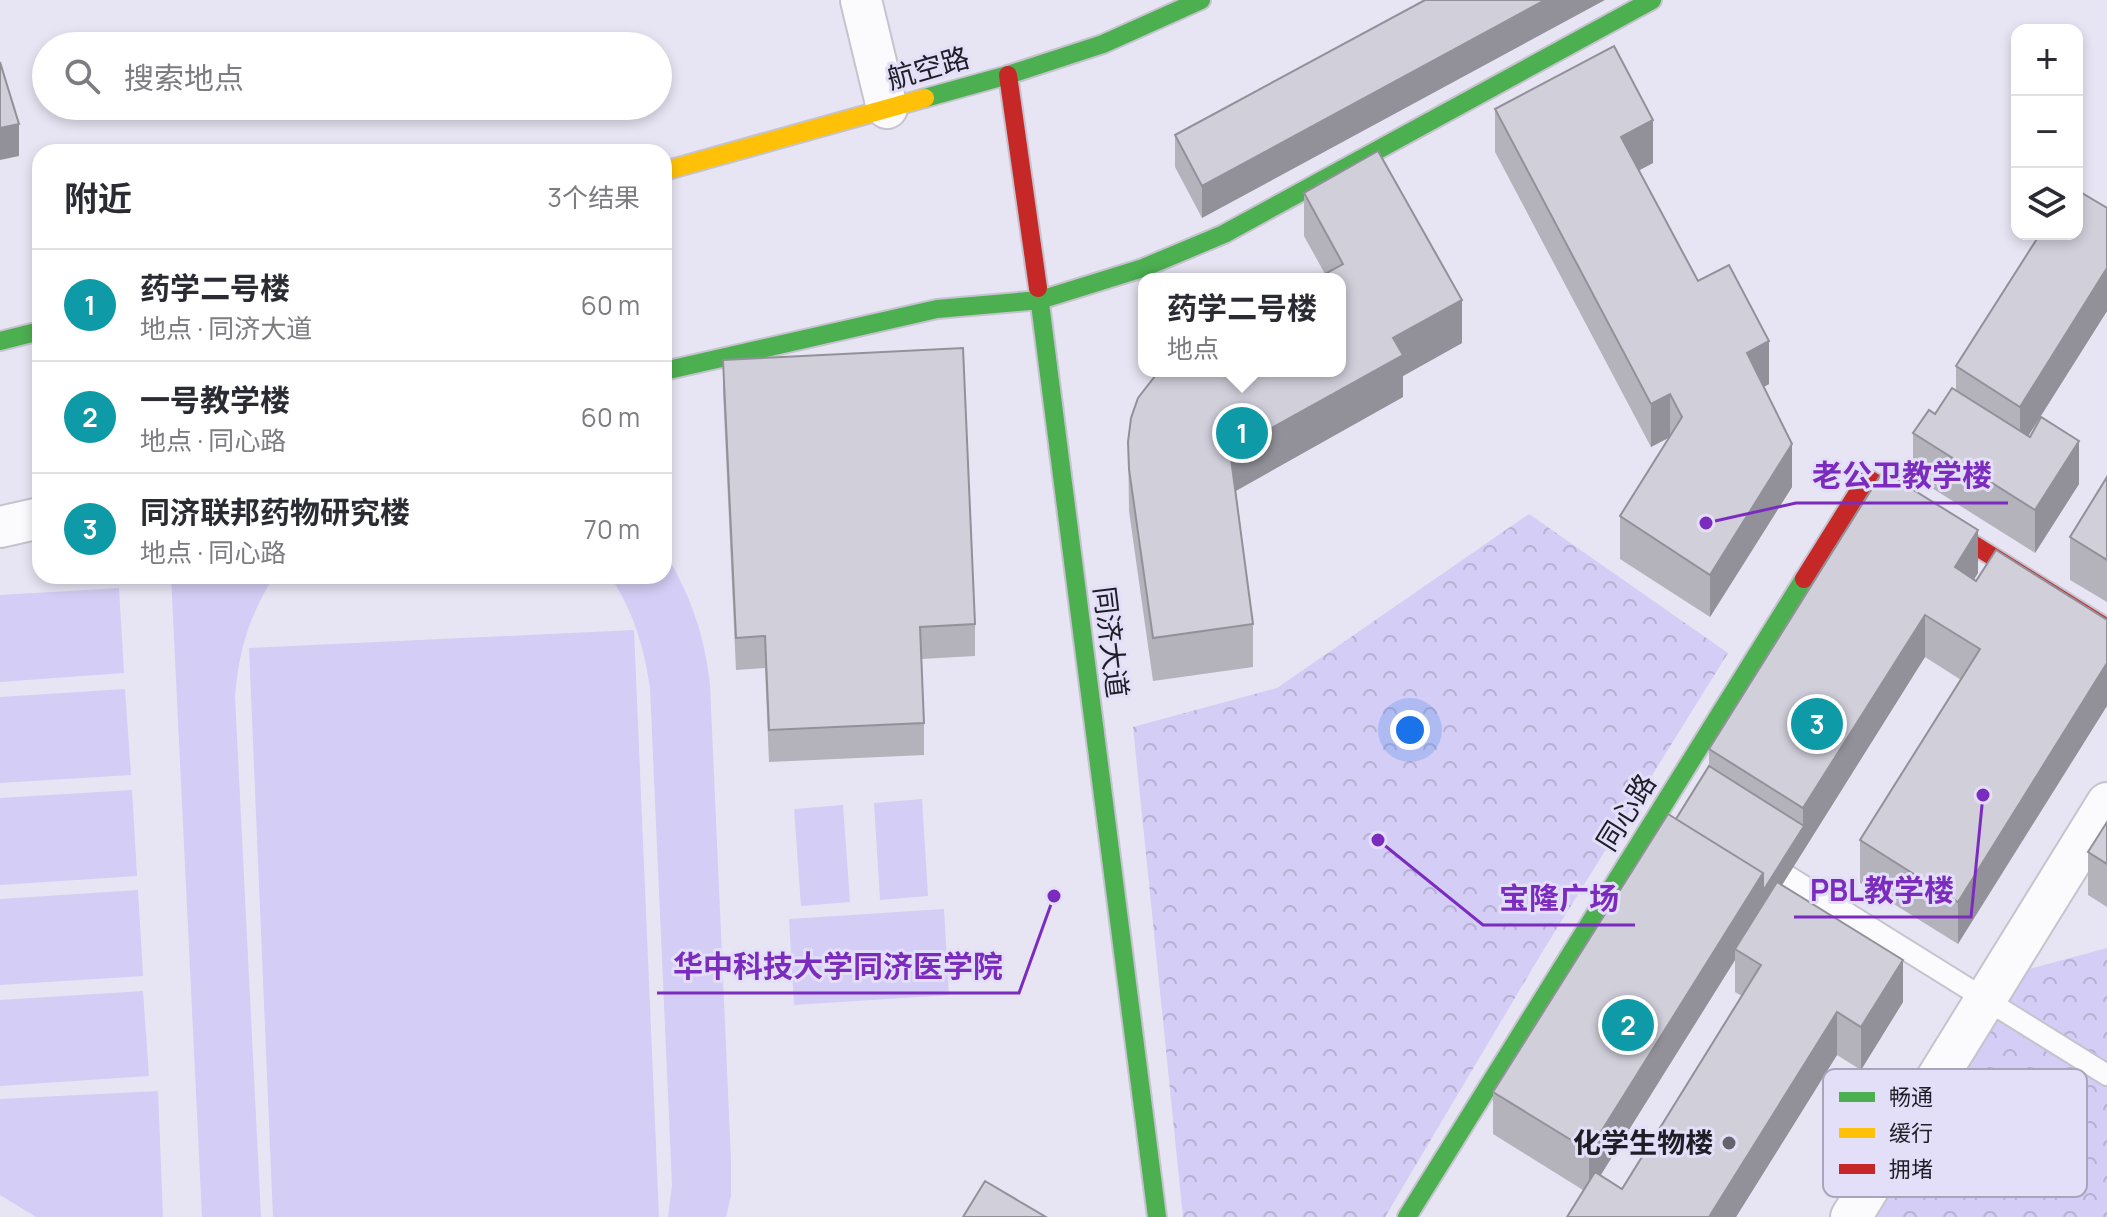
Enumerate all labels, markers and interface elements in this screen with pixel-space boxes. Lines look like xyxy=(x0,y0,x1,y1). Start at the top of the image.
map controls xyxy=(2011,24,2083,240)
button: + xyxy=(2011,24,2083,96)
search box xyxy=(32,32,672,120)
street label: 航空路 xyxy=(882,37,973,97)
icon: search xyxy=(60,54,104,98)
text: 搜索地点 xyxy=(124,57,244,98)
button: − xyxy=(2011,96,2083,168)
button: layers xyxy=(2011,168,2083,240)
text: 附近 xyxy=(64,175,132,221)
text: 3个结果 xyxy=(548,179,640,215)
text: 药学二号楼 xyxy=(140,267,290,308)
popup xyxy=(1138,273,1346,377)
text: 1 xyxy=(84,287,96,323)
text: 60 m xyxy=(581,287,640,323)
text: 药学二号楼 xyxy=(1167,287,1317,328)
text: 地点 · 同济大道 xyxy=(140,310,312,346)
text: 地点 xyxy=(1167,330,1219,366)
text: 一号教学楼 xyxy=(140,379,290,420)
text: 2 xyxy=(82,399,98,435)
text: 60 m xyxy=(581,399,640,435)
pin: 1 xyxy=(1216,403,1268,463)
text: 地点 · 同心路 xyxy=(140,422,286,458)
callout: 老公卫教学楼 xyxy=(1796,449,2008,503)
text: 老公卫教学楼 xyxy=(1812,454,1992,495)
text: 同济联邦药物研究楼 xyxy=(140,491,410,532)
text: 3 xyxy=(82,511,98,547)
text: 70 m xyxy=(584,511,640,547)
text: 地点 · 同心路 xyxy=(140,534,286,570)
street label: 同济大道 xyxy=(1086,584,1138,700)
pin: 3 xyxy=(1791,694,1843,754)
your location xyxy=(1390,710,1430,750)
street label: 同心路 xyxy=(1587,766,1664,857)
callout: PBL教学楼 xyxy=(1794,863,1971,917)
text: PBL教学楼 xyxy=(1810,869,1954,910)
callout: 宝隆广场 xyxy=(1483,871,1635,925)
text: 宝隆广场 xyxy=(1499,877,1619,918)
callout: 华中科技大学同济医学院 xyxy=(657,939,1019,993)
text: 华中科技大学同济医学院 xyxy=(673,945,1003,986)
pin: 2 xyxy=(1602,995,1654,1055)
legend xyxy=(1823,1069,2087,1197)
text: 畅通 xyxy=(1889,1082,1933,1112)
text: 缓行 xyxy=(1889,1118,1933,1148)
place label: 化学生物楼 xyxy=(1573,1123,1713,1161)
marker: 化学生物楼 xyxy=(1720,1134,1738,1152)
text: 拥堵 xyxy=(1889,1154,1933,1184)

